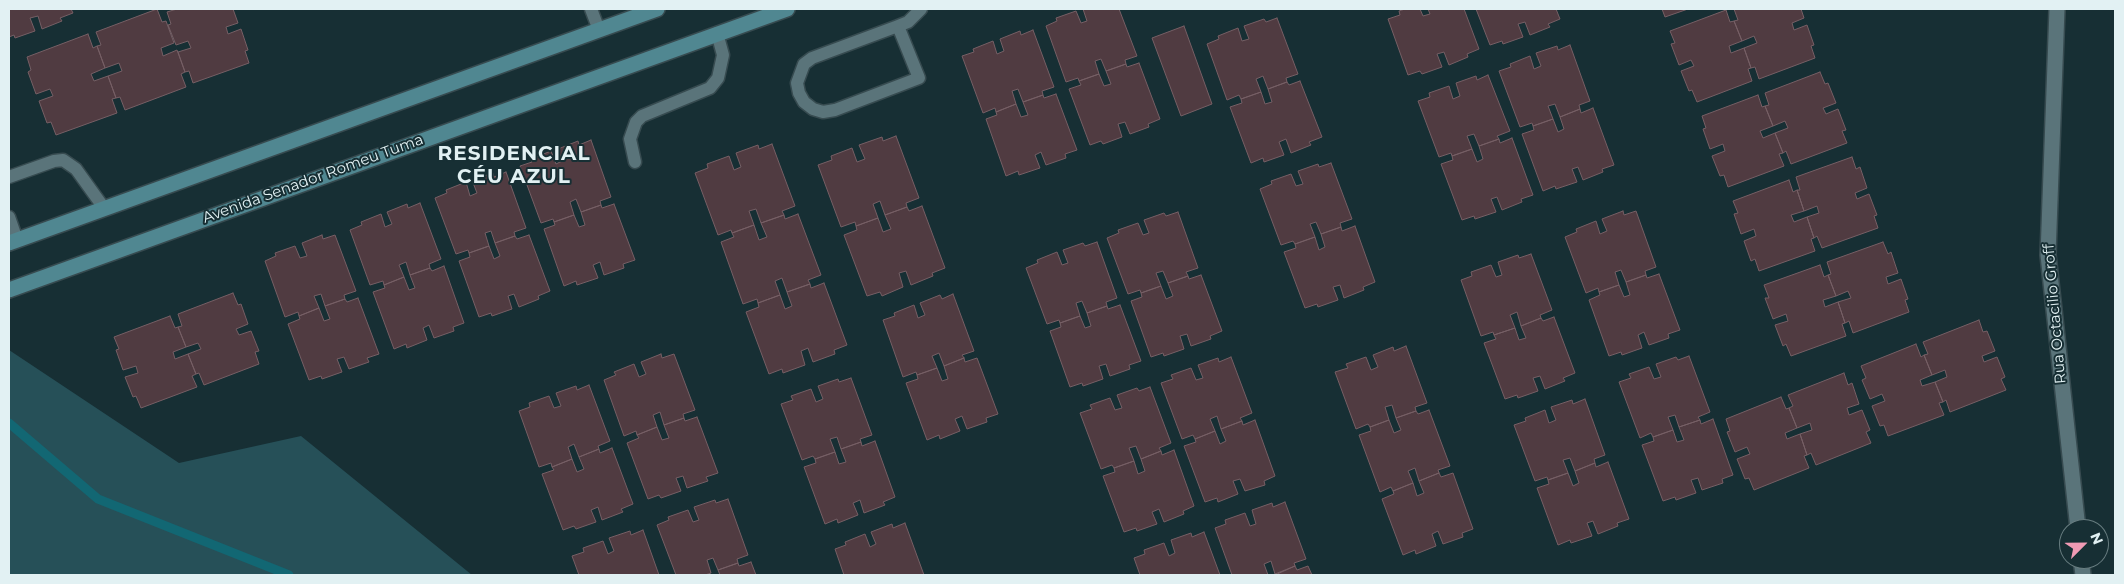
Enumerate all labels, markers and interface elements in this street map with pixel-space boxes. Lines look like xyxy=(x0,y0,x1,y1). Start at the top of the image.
street label: Avenida Senador Romeu Tuma xyxy=(200,131,426,227)
district label: RESIDENCIAL CÉU AZUL xyxy=(436,142,592,189)
street label: Rua Octacilio Groff xyxy=(2040,243,2070,385)
north arrow xyxy=(2059,519,2109,569)
text: N xyxy=(2086,530,2107,547)

